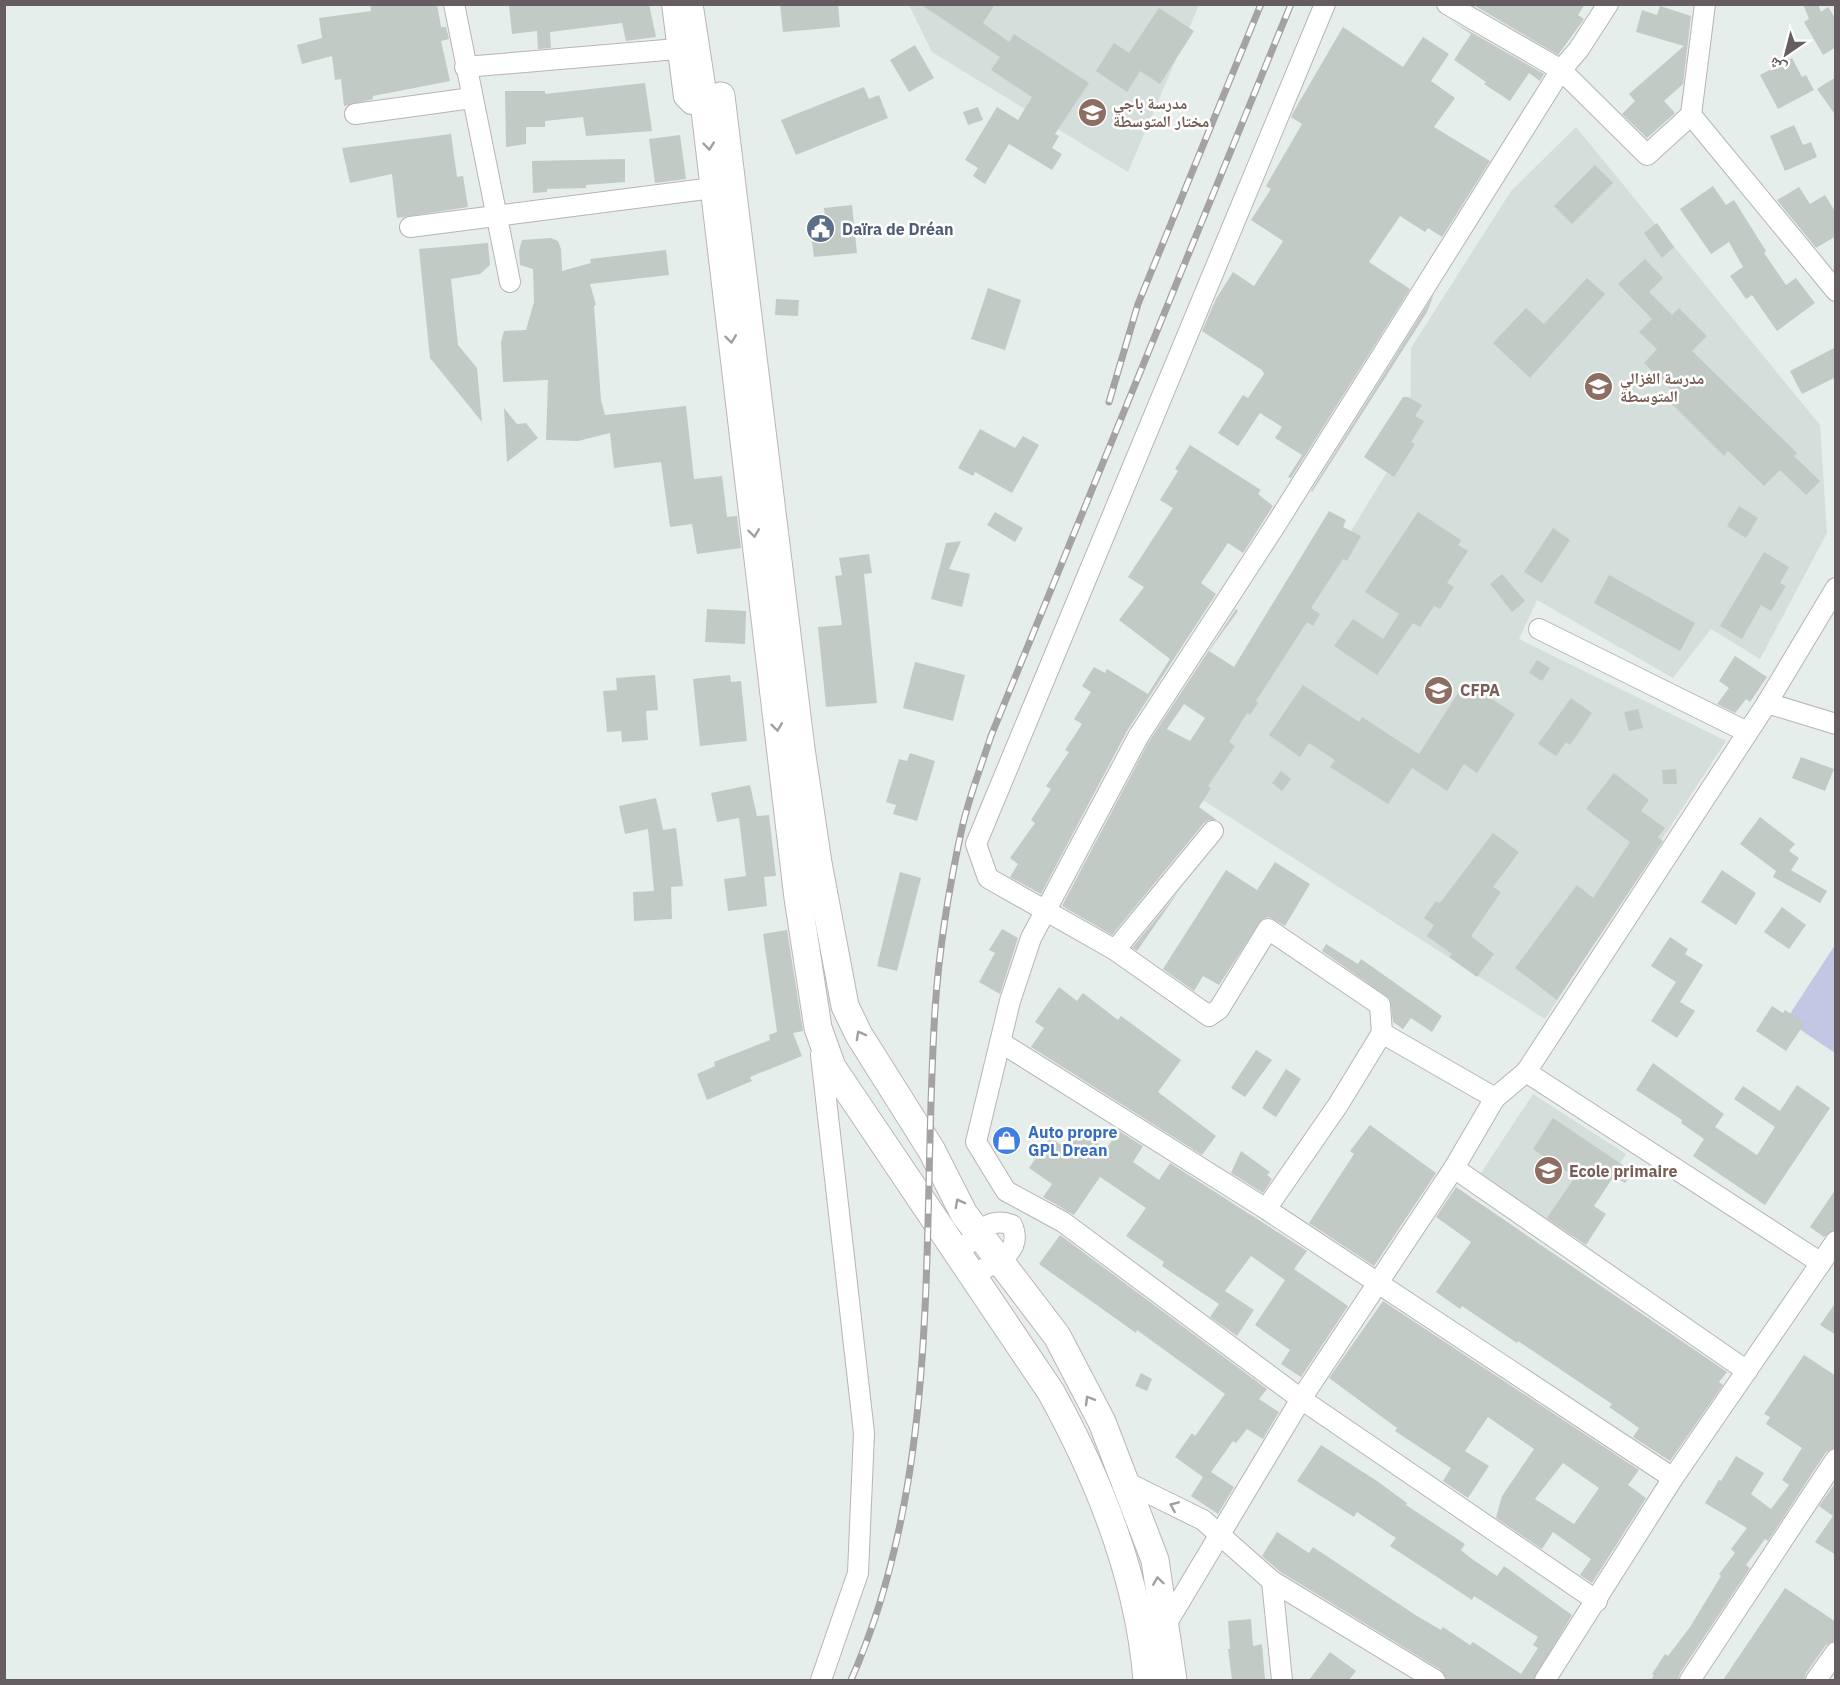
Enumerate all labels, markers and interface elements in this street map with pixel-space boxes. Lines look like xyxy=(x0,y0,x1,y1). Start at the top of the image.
north arrow xyxy=(1756,24,1816,84)
text: ش xyxy=(1765,53,1790,79)
place label: مدرسة باجي مختار المتوسطة xyxy=(1113,93,1209,131)
school or university icon: مدرسة باجي مختار المتوسطة xyxy=(1076,96,1108,128)
one-way arrow xyxy=(702,141,715,150)
public building icon: Daïra de Dréan xyxy=(805,213,837,245)
place label: Daïra de Dréan xyxy=(842,219,954,239)
one-way arrow xyxy=(724,335,737,344)
place label: مدرسة الغزالي المتوسطة xyxy=(1620,368,1704,406)
school or university icon: مدرسة الغزالي المتوسطة xyxy=(1583,371,1615,403)
one-way arrow xyxy=(747,528,760,538)
school or university icon: CFPA xyxy=(1423,674,1455,706)
place label: CFPA xyxy=(1460,680,1500,700)
one-way arrow xyxy=(771,722,783,731)
one-way arrow xyxy=(856,1031,867,1041)
place label: Auto propre GPL Drean xyxy=(1028,1122,1118,1160)
shop icon: Auto propre GPL Drean xyxy=(991,1125,1023,1157)
school or university icon: Ecole primaire xyxy=(1532,1155,1564,1187)
place label: Ecole primaire xyxy=(1569,1161,1678,1181)
one-way arrow xyxy=(955,1198,966,1209)
one-way arrow xyxy=(1085,1395,1097,1406)
one-way arrow xyxy=(1169,1502,1180,1514)
one-way arrow xyxy=(1153,1576,1165,1586)

